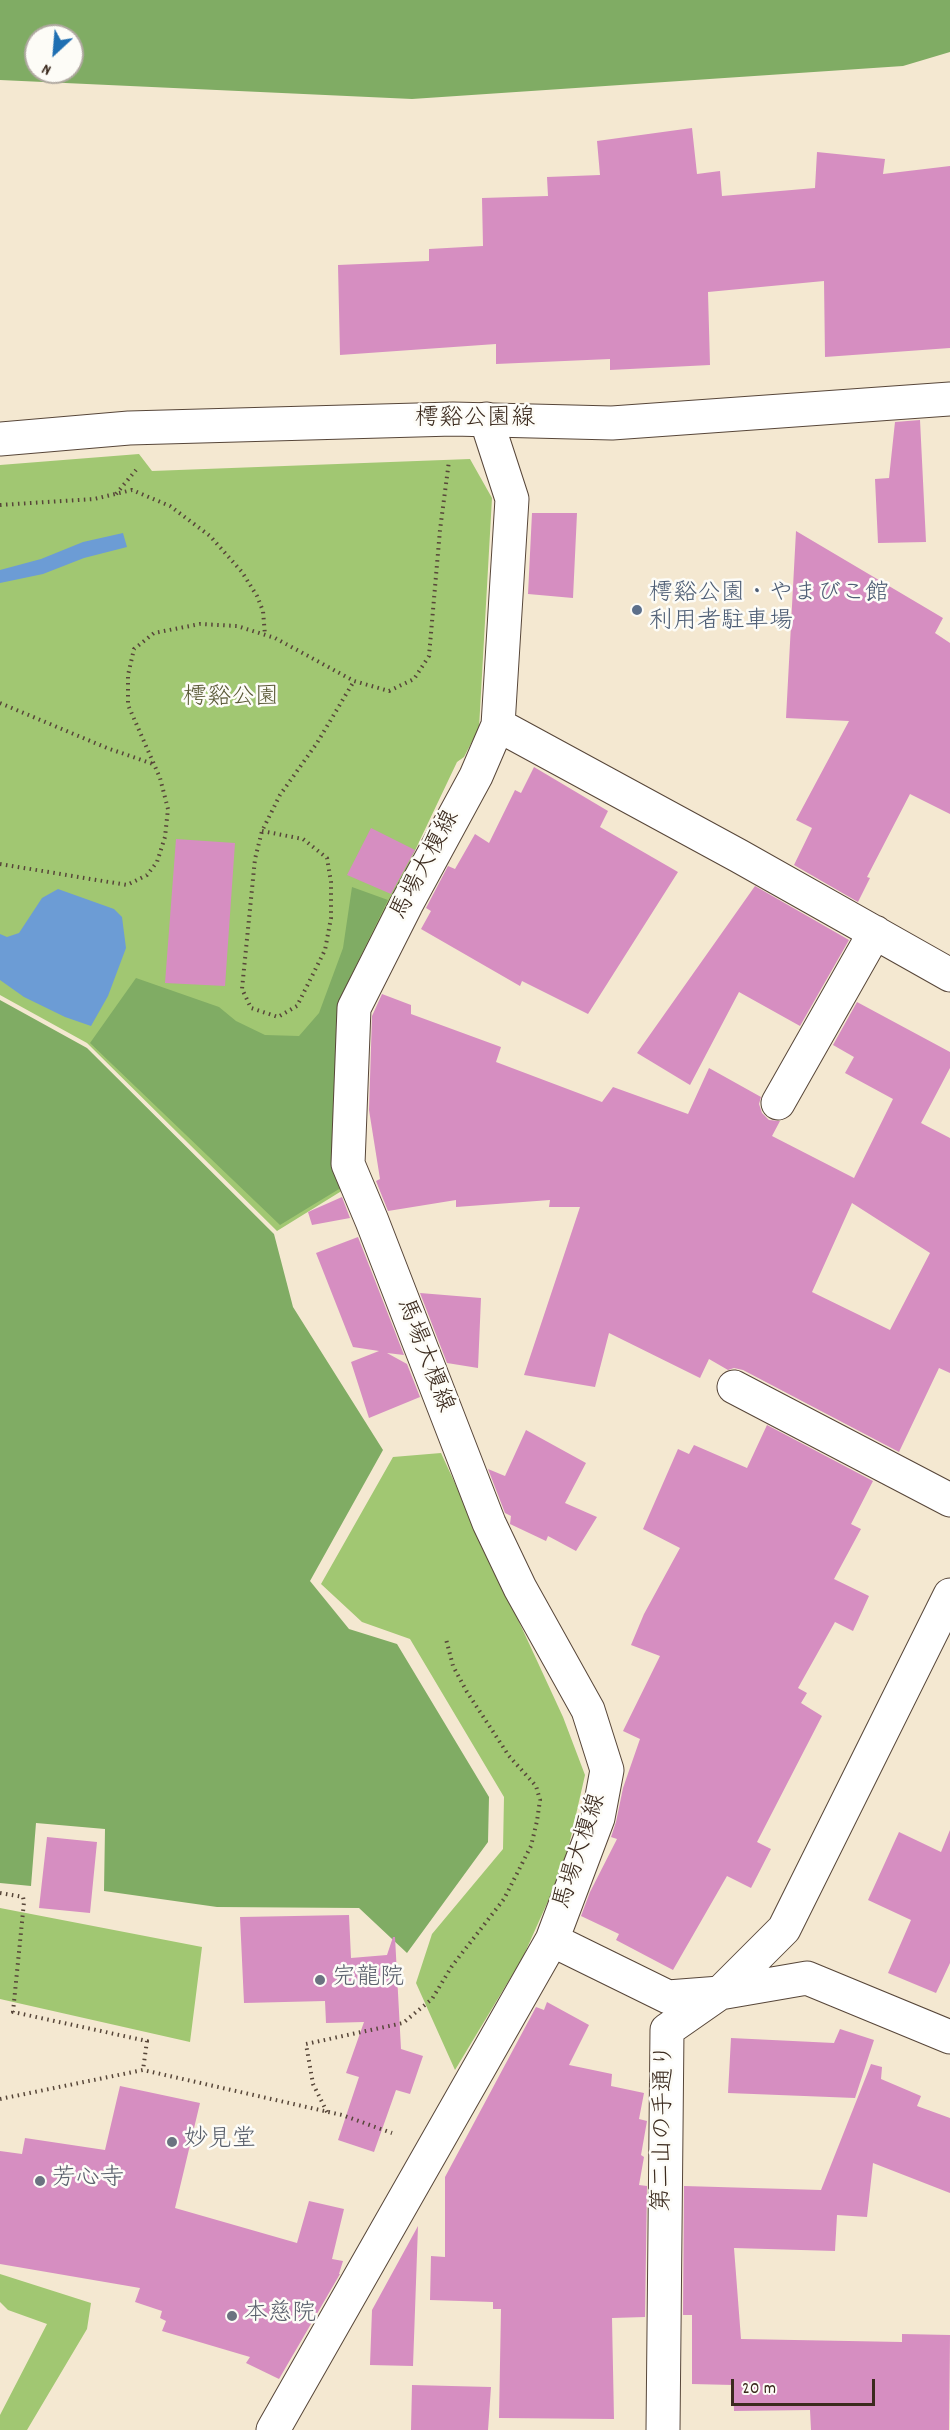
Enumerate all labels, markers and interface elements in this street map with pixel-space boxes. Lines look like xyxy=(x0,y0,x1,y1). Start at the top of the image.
north arrow xyxy=(24,24,84,84)
text: N xyxy=(38,57,55,81)
street label: 樗谿公園線 xyxy=(415,407,535,435)
place label: 樗谿公園・やまびこ館 利用者駐車場 xyxy=(649,582,889,638)
marker: 樗谿公園・やまびこ館 利用者駐車場 xyxy=(630,603,644,617)
park label: 樗谿公園 xyxy=(183,686,279,714)
street label: 馬場大榎線 xyxy=(386,806,468,926)
street label: 馬場大榎線 xyxy=(388,1295,458,1417)
street label: 馬場大榎線 xyxy=(550,1790,614,1914)
place label: 完龍院 xyxy=(332,1966,404,1994)
marker: 完龍院 xyxy=(313,1973,327,1987)
street label: 第二山の手通り xyxy=(650,2044,682,2212)
place label: 妙見堂 xyxy=(184,2128,256,2156)
marker: 妙見堂 xyxy=(165,2135,179,2149)
place label: 芳心寺 xyxy=(52,2167,124,2195)
marker: 芳心寺 xyxy=(33,2174,47,2188)
place label: 本慈院 xyxy=(244,2302,316,2330)
marker: 本慈院 xyxy=(225,2309,239,2323)
scale bar xyxy=(734,2367,878,2405)
text: 20 m xyxy=(742,2377,776,2402)

